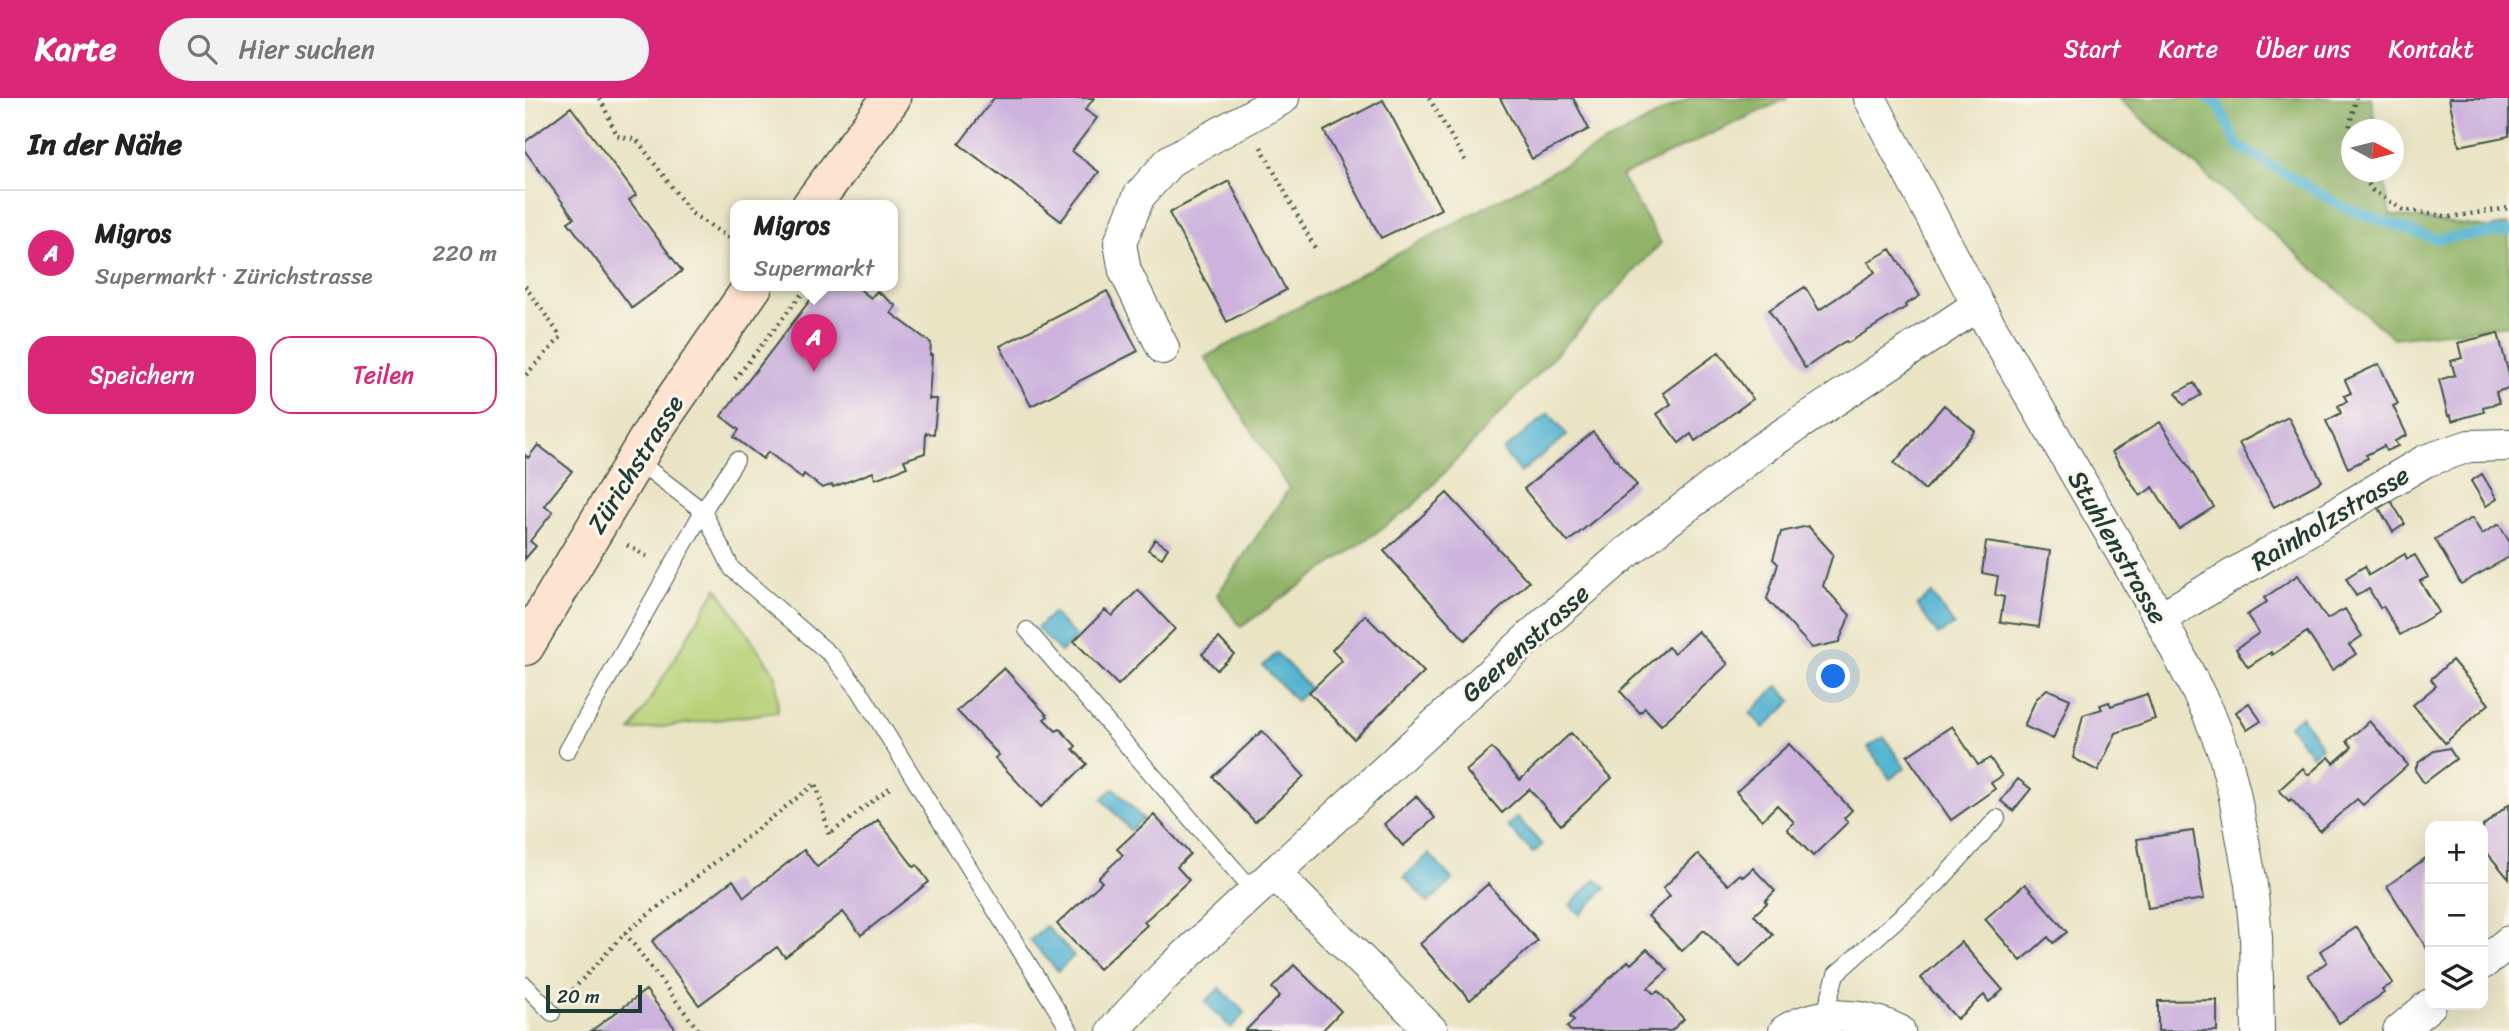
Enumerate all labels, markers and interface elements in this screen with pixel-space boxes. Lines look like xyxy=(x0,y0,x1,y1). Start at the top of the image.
search box xyxy=(159,18,649,81)
text: Karte xyxy=(35,20,117,78)
text: Hier suchen xyxy=(239,26,375,72)
text: Start xyxy=(2064,28,2121,70)
text: Karte xyxy=(2159,28,2218,70)
text: Über uns xyxy=(2256,28,2351,70)
text: Kontakt xyxy=(2389,28,2474,70)
icon: search xyxy=(183,30,221,68)
text: In der Nähe xyxy=(28,117,182,171)
north arrow xyxy=(2341,119,2404,182)
popup xyxy=(730,200,898,291)
text: Migros xyxy=(754,202,830,248)
text: Migros xyxy=(95,210,171,256)
text: A xyxy=(43,233,59,274)
text: 220 m xyxy=(432,233,497,274)
text: Supermarkt xyxy=(754,248,874,289)
text: Supermarkt · Zürichstrasse xyxy=(95,256,373,297)
pin: A xyxy=(791,314,837,372)
button: Speichern xyxy=(28,336,256,414)
button: Teilen xyxy=(270,336,497,414)
street label: Zürichstrasse xyxy=(574,385,696,543)
street label: Rainholzstrasse xyxy=(2242,452,2418,584)
street label: Stuhlenstrasse xyxy=(2055,461,2181,633)
street label: Geerenstrasse xyxy=(1449,572,1601,714)
your location xyxy=(1816,659,1850,693)
map controls xyxy=(2425,821,2488,1010)
button: + xyxy=(2425,821,2488,884)
button: − xyxy=(2425,884,2488,947)
button: layers xyxy=(2425,947,2488,1010)
text: 20 m xyxy=(557,980,600,1013)
scale bar xyxy=(546,982,642,1014)

